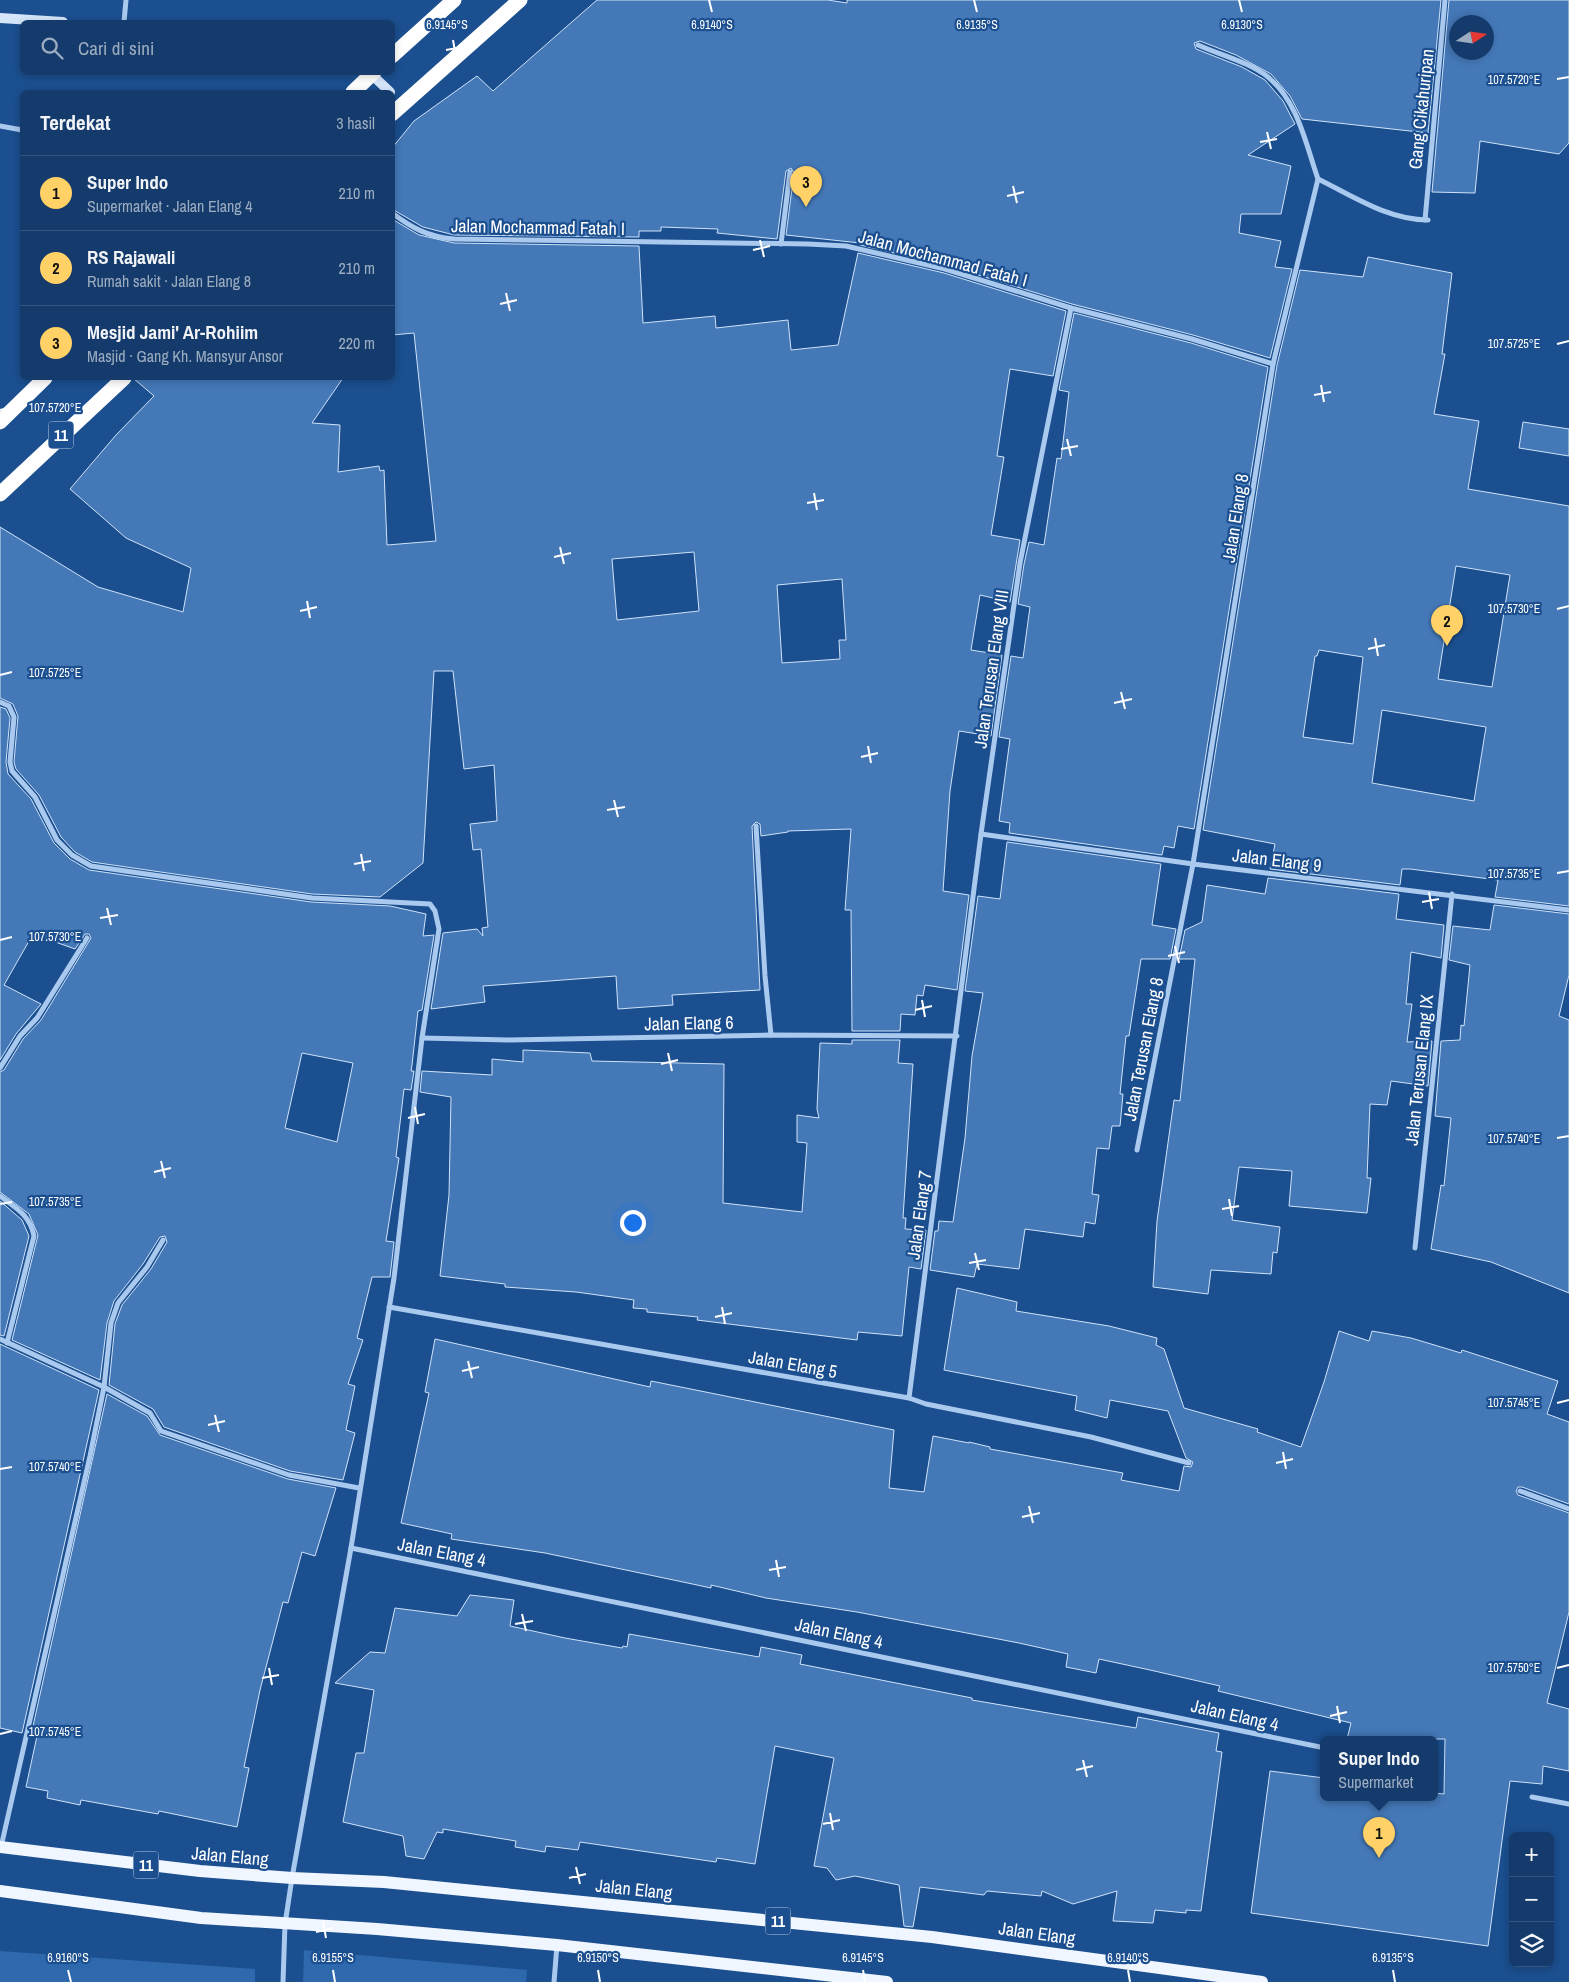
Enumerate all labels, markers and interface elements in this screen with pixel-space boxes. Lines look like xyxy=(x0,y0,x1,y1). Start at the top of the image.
north arrow xyxy=(1449,15,1494,60)
text: 6.9145°S xyxy=(426,17,468,33)
text: 6.9140°S xyxy=(691,17,733,33)
text: 6.9135°S xyxy=(956,17,998,33)
text: 6.9130°S xyxy=(1221,17,1263,33)
search box xyxy=(20,20,395,75)
icon: search xyxy=(38,34,66,62)
text: Cari di sini xyxy=(78,35,154,61)
street label: Gang Cikahuripan xyxy=(1402,48,1440,170)
text: 107.5720°E xyxy=(1488,72,1540,88)
text: Terdekat xyxy=(40,108,111,137)
text: 3 hasil xyxy=(336,112,375,134)
pin: 3 xyxy=(790,166,822,207)
text: Super Indo xyxy=(87,169,168,195)
text: 1 xyxy=(52,182,60,204)
text: 210 m xyxy=(339,182,375,204)
text: Supermarket · Jalan Elang 4 xyxy=(87,195,253,217)
street label: Jalan Mochammad Fatah I xyxy=(451,213,625,241)
street label: Jalan Mochammad Fatah I xyxy=(856,223,1030,293)
text: RS Rajawali xyxy=(87,244,175,270)
text: 2 xyxy=(52,257,60,279)
text: 210 m xyxy=(339,257,375,279)
text: Rumah sakit · Jalan Elang 8 xyxy=(87,270,251,292)
text: Mesjid Jami' Ar-Rohiim xyxy=(87,319,258,345)
text: 3 xyxy=(52,332,60,354)
text: 220 m xyxy=(339,332,375,354)
text: 107.5725°E xyxy=(1488,336,1540,352)
text: Masjid · Gang Kh. Mansyur Ansor xyxy=(87,345,283,367)
text: 107.5720°E xyxy=(29,400,81,416)
road number: 11 xyxy=(48,422,74,448)
street label: Jalan Elang 8 xyxy=(1216,472,1254,564)
street label: Jalan Terusan Elang VIII xyxy=(968,588,1014,750)
text: 107.5730°E xyxy=(1488,601,1540,617)
pin: 2 xyxy=(1431,605,1463,646)
text: 107.5725°E xyxy=(29,665,81,681)
street label: Jalan Elang 9 xyxy=(1231,842,1323,878)
text: 107.5735°E xyxy=(1488,866,1540,882)
text: 107.5730°E xyxy=(29,929,81,945)
street label: Jalan Terusan Elang 8 xyxy=(1117,975,1169,1123)
street label: Jalan Terusan Elang IX xyxy=(1399,993,1439,1147)
street label: Jalan Elang 6 xyxy=(644,1010,734,1036)
text: 107.5740°E xyxy=(1488,1131,1540,1147)
street label: Jalan Elang 7 xyxy=(900,1169,938,1261)
text: 107.5735°E xyxy=(29,1194,81,1210)
your location xyxy=(620,1210,646,1236)
street label: Jalan Elang 5 xyxy=(747,1344,839,1384)
text: 107.5745°E xyxy=(1488,1395,1540,1411)
text: 107.5740°E xyxy=(29,1459,81,1475)
street label: Jalan Elang 4 xyxy=(396,1531,488,1573)
street label: Jalan Elang 4 xyxy=(793,1611,885,1655)
text: 107.5750°E xyxy=(1488,1660,1540,1676)
street label: Jalan Elang 4 xyxy=(1189,1693,1281,1737)
text: 107.5745°E xyxy=(29,1724,81,1740)
popup xyxy=(1320,1736,1438,1801)
text: Super Indo xyxy=(1338,1745,1420,1771)
text: Supermarket xyxy=(1338,1771,1413,1793)
pin: 1 xyxy=(1363,1817,1395,1858)
map controls xyxy=(1509,1832,1554,1967)
button: + xyxy=(1509,1832,1554,1877)
street label: Jalan Elang xyxy=(190,1840,270,1872)
road number: 11 xyxy=(134,1852,158,1878)
street label: Jalan Elang xyxy=(594,1873,674,1906)
button: − xyxy=(1509,1877,1554,1922)
road number: 11 xyxy=(766,1908,790,1934)
street label: Jalan Elang xyxy=(997,1915,1078,1951)
button: layers xyxy=(1509,1922,1554,1967)
text: 6.9160°S xyxy=(47,1950,89,1966)
text: 6.9155°S xyxy=(312,1950,354,1966)
text: 6.9150°S xyxy=(577,1950,619,1966)
text: 6.9145°S xyxy=(842,1950,884,1966)
text: 6.9140°S xyxy=(1107,1950,1149,1966)
text: 6.9135°S xyxy=(1372,1950,1414,1966)

